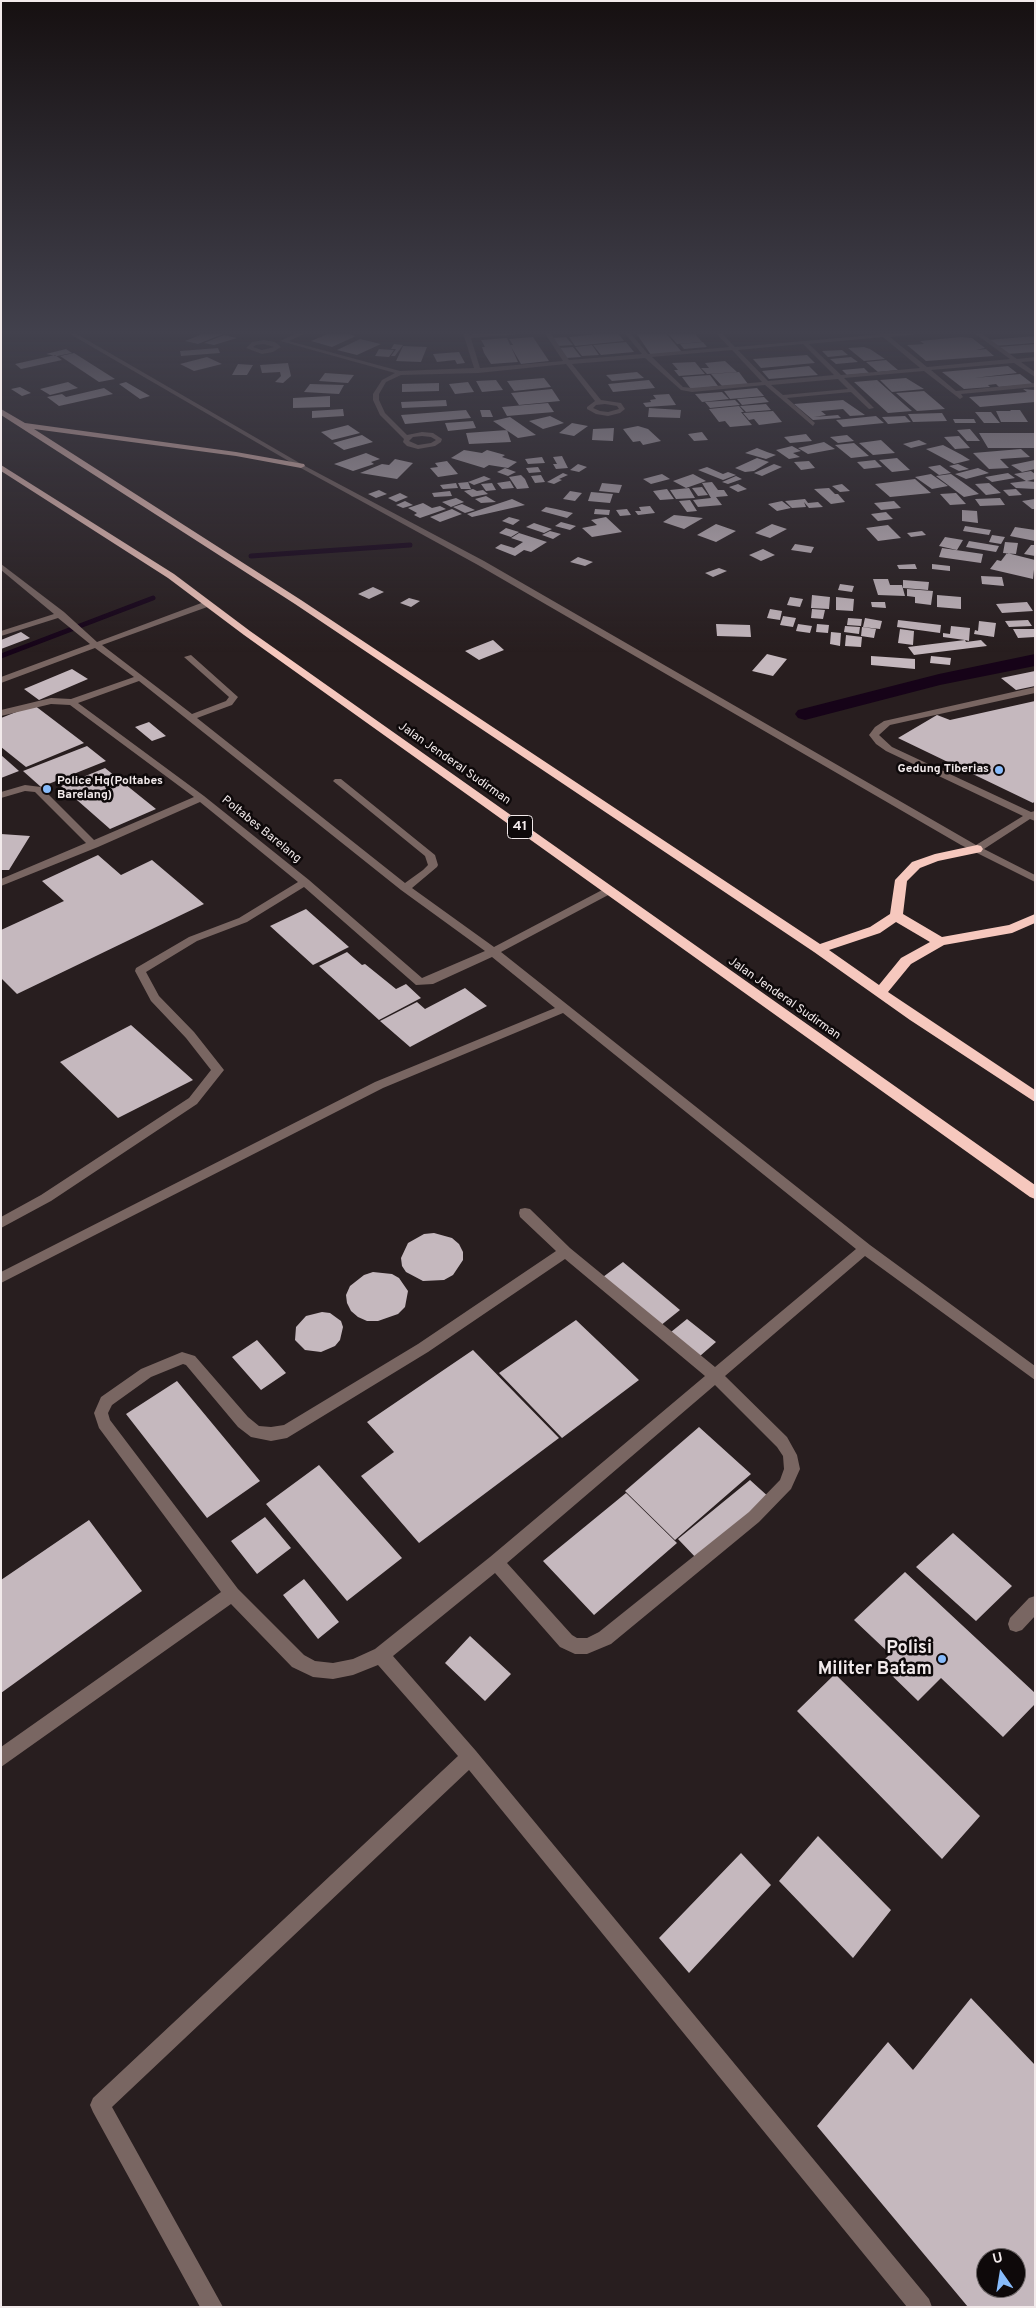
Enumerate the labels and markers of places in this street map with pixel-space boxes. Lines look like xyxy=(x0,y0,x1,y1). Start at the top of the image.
place label: Gedung Tiberias xyxy=(898,763,989,777)
marker: Gedung Tiberias xyxy=(993,764,1005,776)
place label: Police Hq(Poltabes Barelang) xyxy=(57,775,163,803)
marker: Police Hq(Poltabes Barelang) xyxy=(41,783,53,795)
place label: Polisi Militer Batam xyxy=(818,1638,932,1680)
marker: Polisi Militer Batam xyxy=(936,1653,948,1665)

